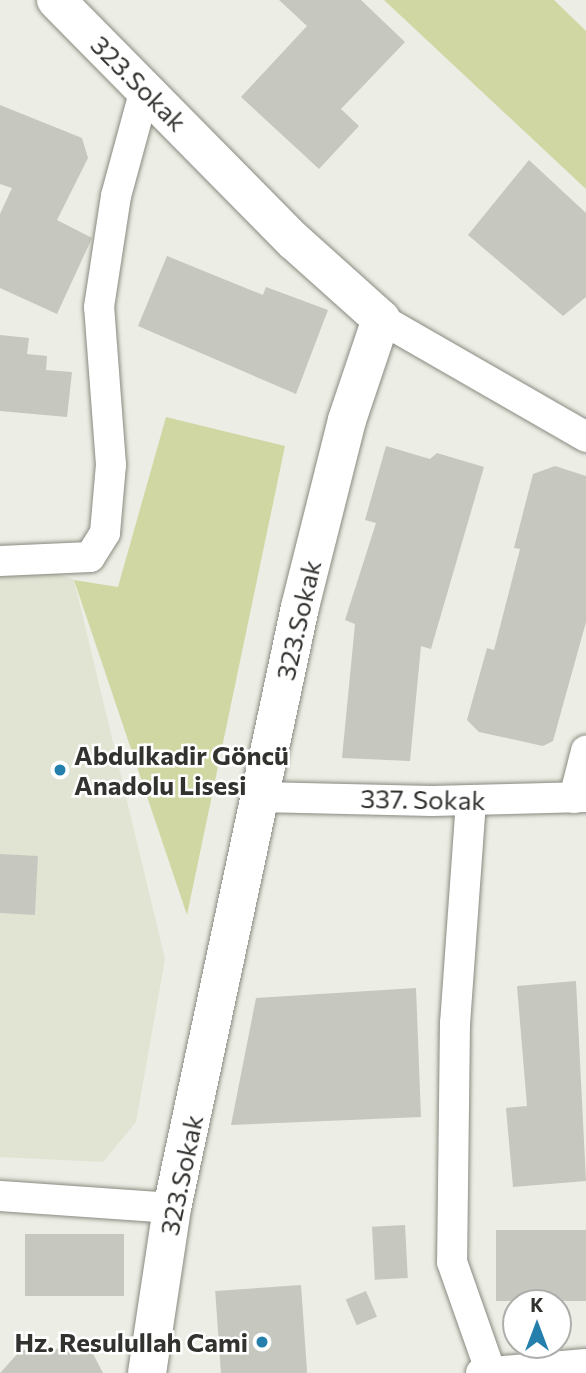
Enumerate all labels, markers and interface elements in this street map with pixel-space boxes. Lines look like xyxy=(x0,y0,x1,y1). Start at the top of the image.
street label: 323.Sokak xyxy=(85,29,193,137)
street label: 323.Sokak xyxy=(269,557,327,683)
place label: Abdulkadir Göncü Anadolu Lisesi xyxy=(74,739,289,800)
marker: Abdulkadir Göncü Anadolu Lisesi xyxy=(52,762,68,778)
street label: 337. Sokak xyxy=(360,782,486,816)
street label: 323.Sokak xyxy=(153,1112,209,1238)
north arrow xyxy=(502,1289,572,1359)
text: K xyxy=(530,1293,544,1316)
place label: Hz. Resulullah Cami xyxy=(14,1326,248,1358)
marker: Hz. Resulullah Cami xyxy=(254,1334,270,1350)

